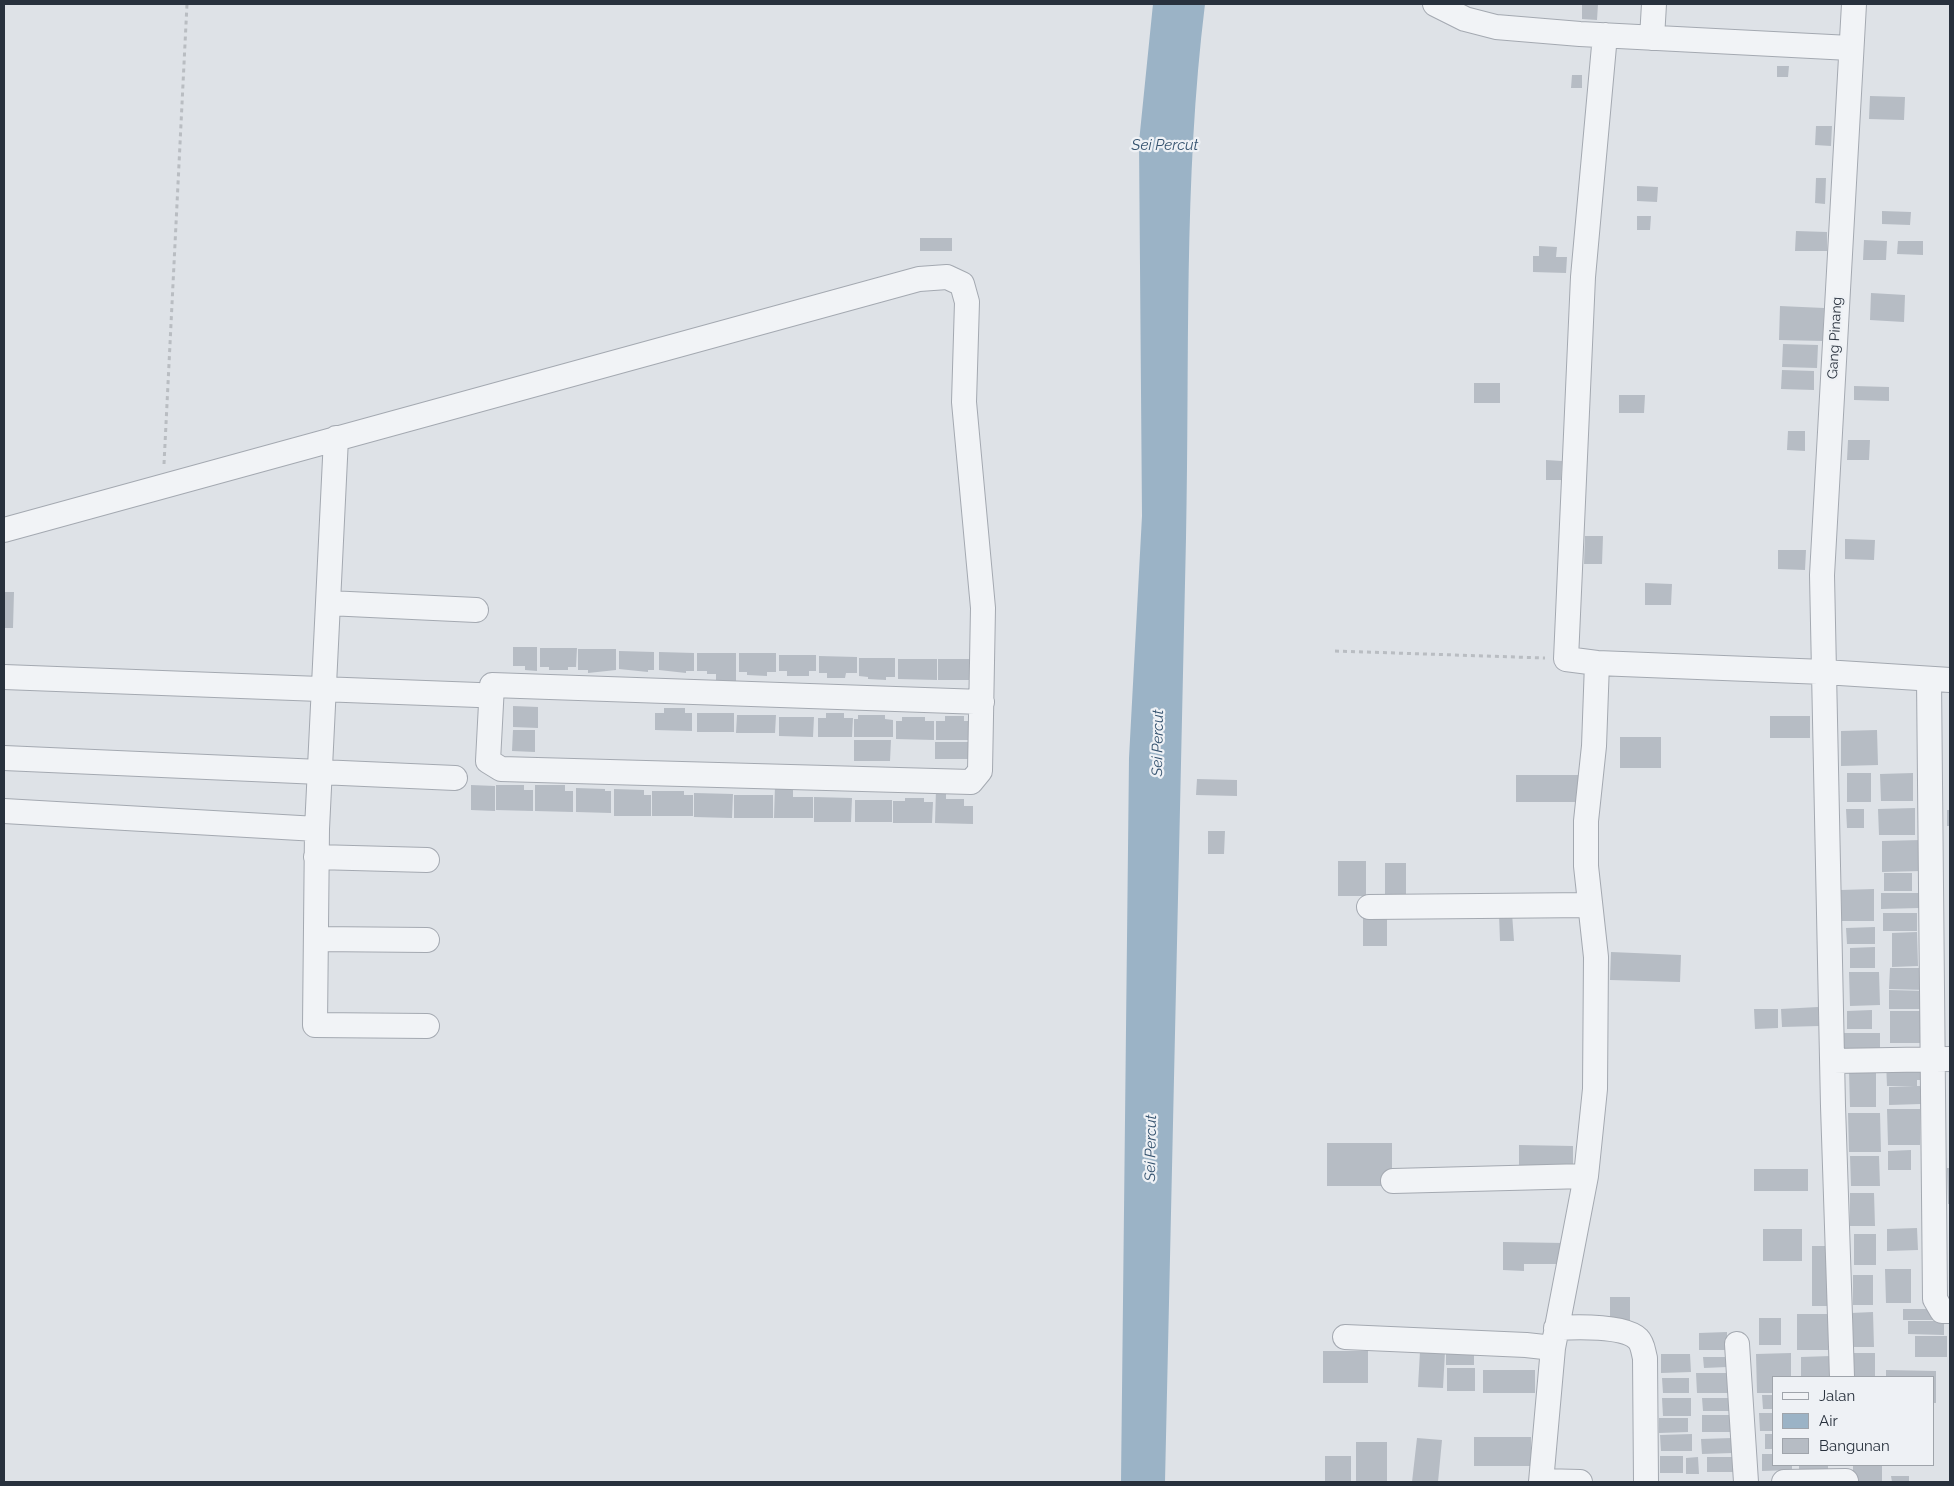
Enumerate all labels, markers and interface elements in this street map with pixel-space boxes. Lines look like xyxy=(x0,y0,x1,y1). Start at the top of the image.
water label: Sei Percut xyxy=(1132,136,1198,154)
street label: Gang Pinang xyxy=(1824,296,1846,380)
water label: Sei Percut xyxy=(1148,709,1168,777)
water label: Sei Percut xyxy=(1141,1114,1161,1182)
legend xyxy=(1772,1376,1934,1466)
text: Jalan xyxy=(1819,1387,1855,1405)
text: Air xyxy=(1819,1412,1838,1430)
text: Bangunan xyxy=(1819,1437,1890,1455)

